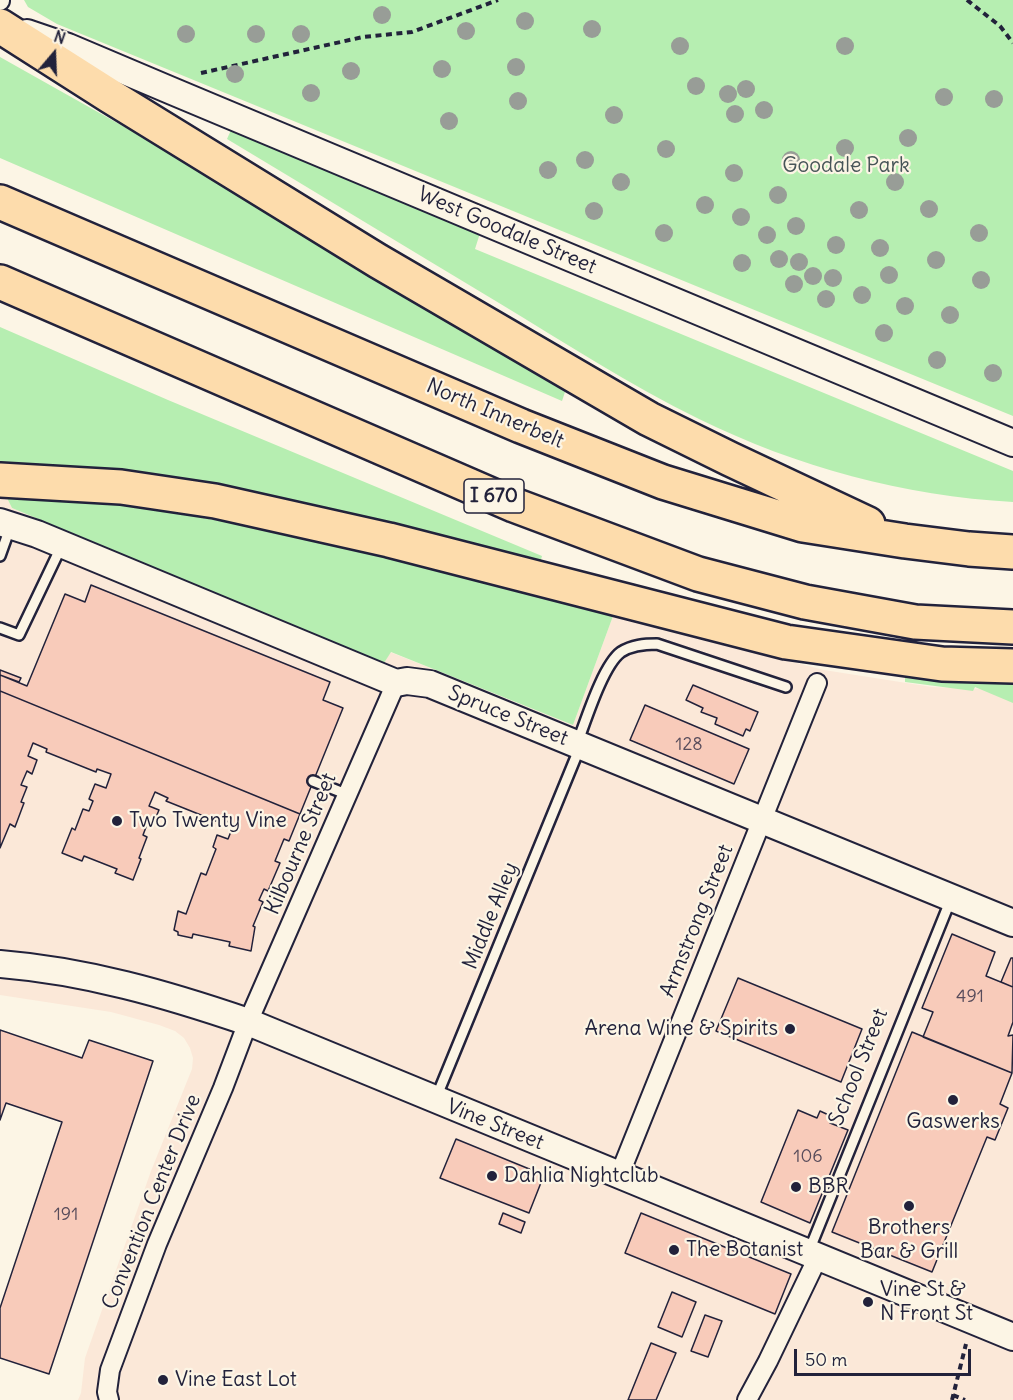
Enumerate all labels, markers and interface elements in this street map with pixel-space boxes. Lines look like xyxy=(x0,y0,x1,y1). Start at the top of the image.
north arrow xyxy=(24,24,84,84)
text: N xyxy=(51,26,68,48)
park label: Goodale Park xyxy=(782,153,910,179)
street label: West Goodale Street xyxy=(414,182,600,280)
street label: North Innerbelt xyxy=(423,374,567,454)
road number: I 670 xyxy=(464,479,524,513)
street label: Spruce Street xyxy=(444,681,572,751)
house number: 128 xyxy=(675,734,703,756)
street label: Kilbourne Street xyxy=(260,770,342,918)
place label: Two Twenty Vine xyxy=(129,808,287,834)
marker: Two Twenty Vine xyxy=(110,814,124,828)
street label: Armstrong Street xyxy=(655,841,739,1001)
street label: Middle Alley xyxy=(458,859,524,973)
house number: 491 xyxy=(956,986,984,1008)
street label: School Street xyxy=(824,1005,894,1129)
place label: Arena Wine & Spirits xyxy=(585,1016,778,1042)
marker: Arena Wine & Spirits xyxy=(783,1022,797,1036)
street label: Convention Center Drive xyxy=(97,1091,207,1313)
marker: Gaswerks xyxy=(946,1093,960,1107)
street label: Vine Street xyxy=(443,1094,547,1156)
place label: Gaswerks xyxy=(906,1109,1000,1135)
house number: 106 xyxy=(793,1146,823,1168)
place label: Dahlia Nightclub xyxy=(504,1163,658,1189)
marker: Dahlia Nightclub xyxy=(485,1169,499,1183)
place label: BBR xyxy=(808,1174,849,1200)
marker: BBR xyxy=(789,1180,803,1194)
marker: Brothers Bar & Grill xyxy=(902,1199,916,1213)
house number: 191 xyxy=(54,1204,78,1226)
place label: Brothers Bar & Grill xyxy=(860,1215,958,1265)
place label: The Botanist xyxy=(686,1237,803,1263)
marker: The Botanist xyxy=(667,1243,681,1257)
place label: Vine St & N Front St xyxy=(880,1277,973,1327)
marker: Vine St & N Front St xyxy=(861,1295,875,1309)
scale bar xyxy=(797,1337,974,1375)
text: 50 m xyxy=(805,1348,847,1371)
place label: Vine East Lot xyxy=(175,1367,297,1393)
marker: Vine East Lot xyxy=(156,1373,170,1387)

